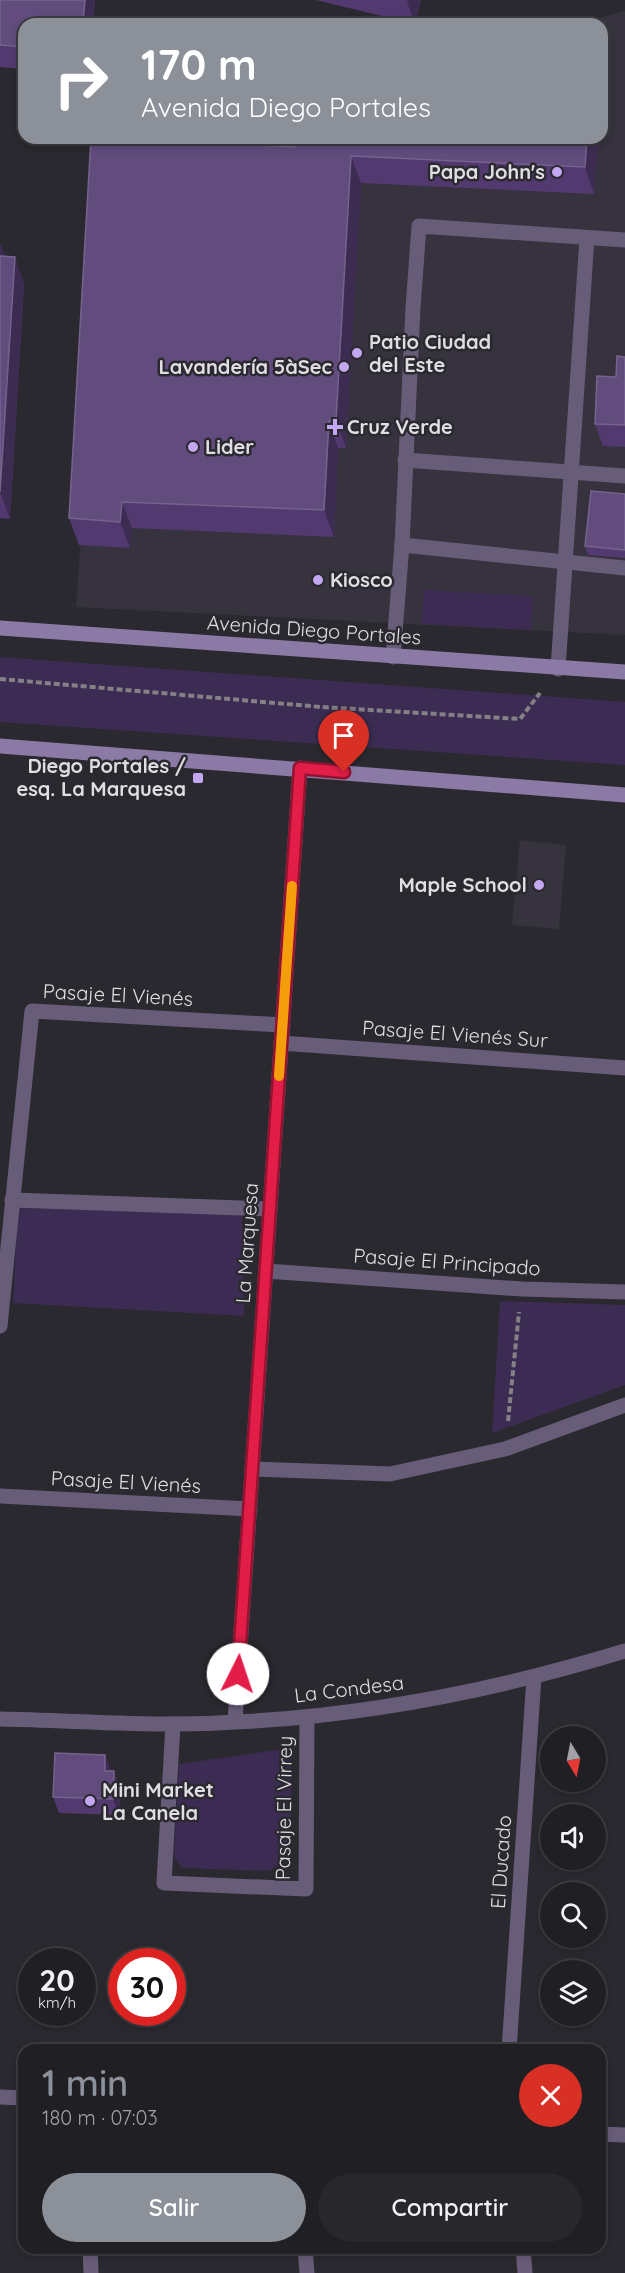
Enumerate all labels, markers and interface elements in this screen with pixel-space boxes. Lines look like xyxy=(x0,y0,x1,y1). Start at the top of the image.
text: 170 m xyxy=(141,38,257,91)
icon: right xyxy=(42,42,120,120)
text: Avenida Diego Portales xyxy=(141,90,431,124)
place label: Papa John's xyxy=(429,159,545,184)
marker: Papa John's xyxy=(550,165,564,179)
place label: Patio Ciudad del Este xyxy=(369,329,491,377)
marker: Patio Ciudad del Este xyxy=(350,346,364,360)
place label: Lavandería 5àSec xyxy=(159,354,332,379)
marker: Lavandería 5àSec xyxy=(337,360,351,374)
place label: Cruz Verde xyxy=(347,414,453,439)
marker: Cruz Verde xyxy=(328,420,342,434)
place label: Lider xyxy=(205,434,254,459)
marker: Lider xyxy=(186,440,200,454)
place label: Kiosco xyxy=(330,567,393,592)
marker: Kiosco xyxy=(311,573,325,587)
street label: Avenida Diego Portales xyxy=(206,610,422,649)
pin xyxy=(318,710,369,772)
icon: arrive xyxy=(327,719,360,752)
place label: Diego Portales / esq. La Marquesa xyxy=(16,753,186,801)
marker: Diego Portales / esq. La Marquesa xyxy=(191,771,205,785)
place label: Maple School xyxy=(398,872,527,897)
marker: Maple School xyxy=(532,878,546,892)
street label: Pasaje El Vienés xyxy=(42,978,194,1011)
street label: Pasaje El Vienés Sur xyxy=(361,1015,549,1052)
street label: La Marquesa xyxy=(230,1182,263,1304)
street label: Pasaje El Principado xyxy=(353,1242,542,1281)
street label: Pasaje El Vienés xyxy=(50,1465,202,1498)
position arrow xyxy=(206,1642,270,1706)
street label: La Condesa xyxy=(293,1669,405,1708)
north arrow xyxy=(540,1726,606,1792)
map controls xyxy=(540,1726,606,2026)
street label: Pasaje El Virrey xyxy=(270,1736,297,1880)
place label: Mini Market La Canela xyxy=(102,1777,214,1825)
marker: Mini Market La Canela xyxy=(83,1794,97,1808)
button: sound xyxy=(540,1804,606,1870)
street label: El Ducado xyxy=(485,1814,516,1910)
button: search xyxy=(540,1882,606,1948)
speed limit sign: 30 xyxy=(108,1948,186,2026)
button: layers xyxy=(540,1960,606,2026)
text: 20 xyxy=(39,1961,75,1999)
text: km/h xyxy=(38,1993,76,2012)
text: 1 min xyxy=(42,2060,128,2105)
button: close xyxy=(519,2064,582,2127)
text: 180 m · 07:03 xyxy=(42,2105,158,2130)
button: Salir xyxy=(42,2173,306,2242)
button: Compartir xyxy=(318,2173,582,2242)

